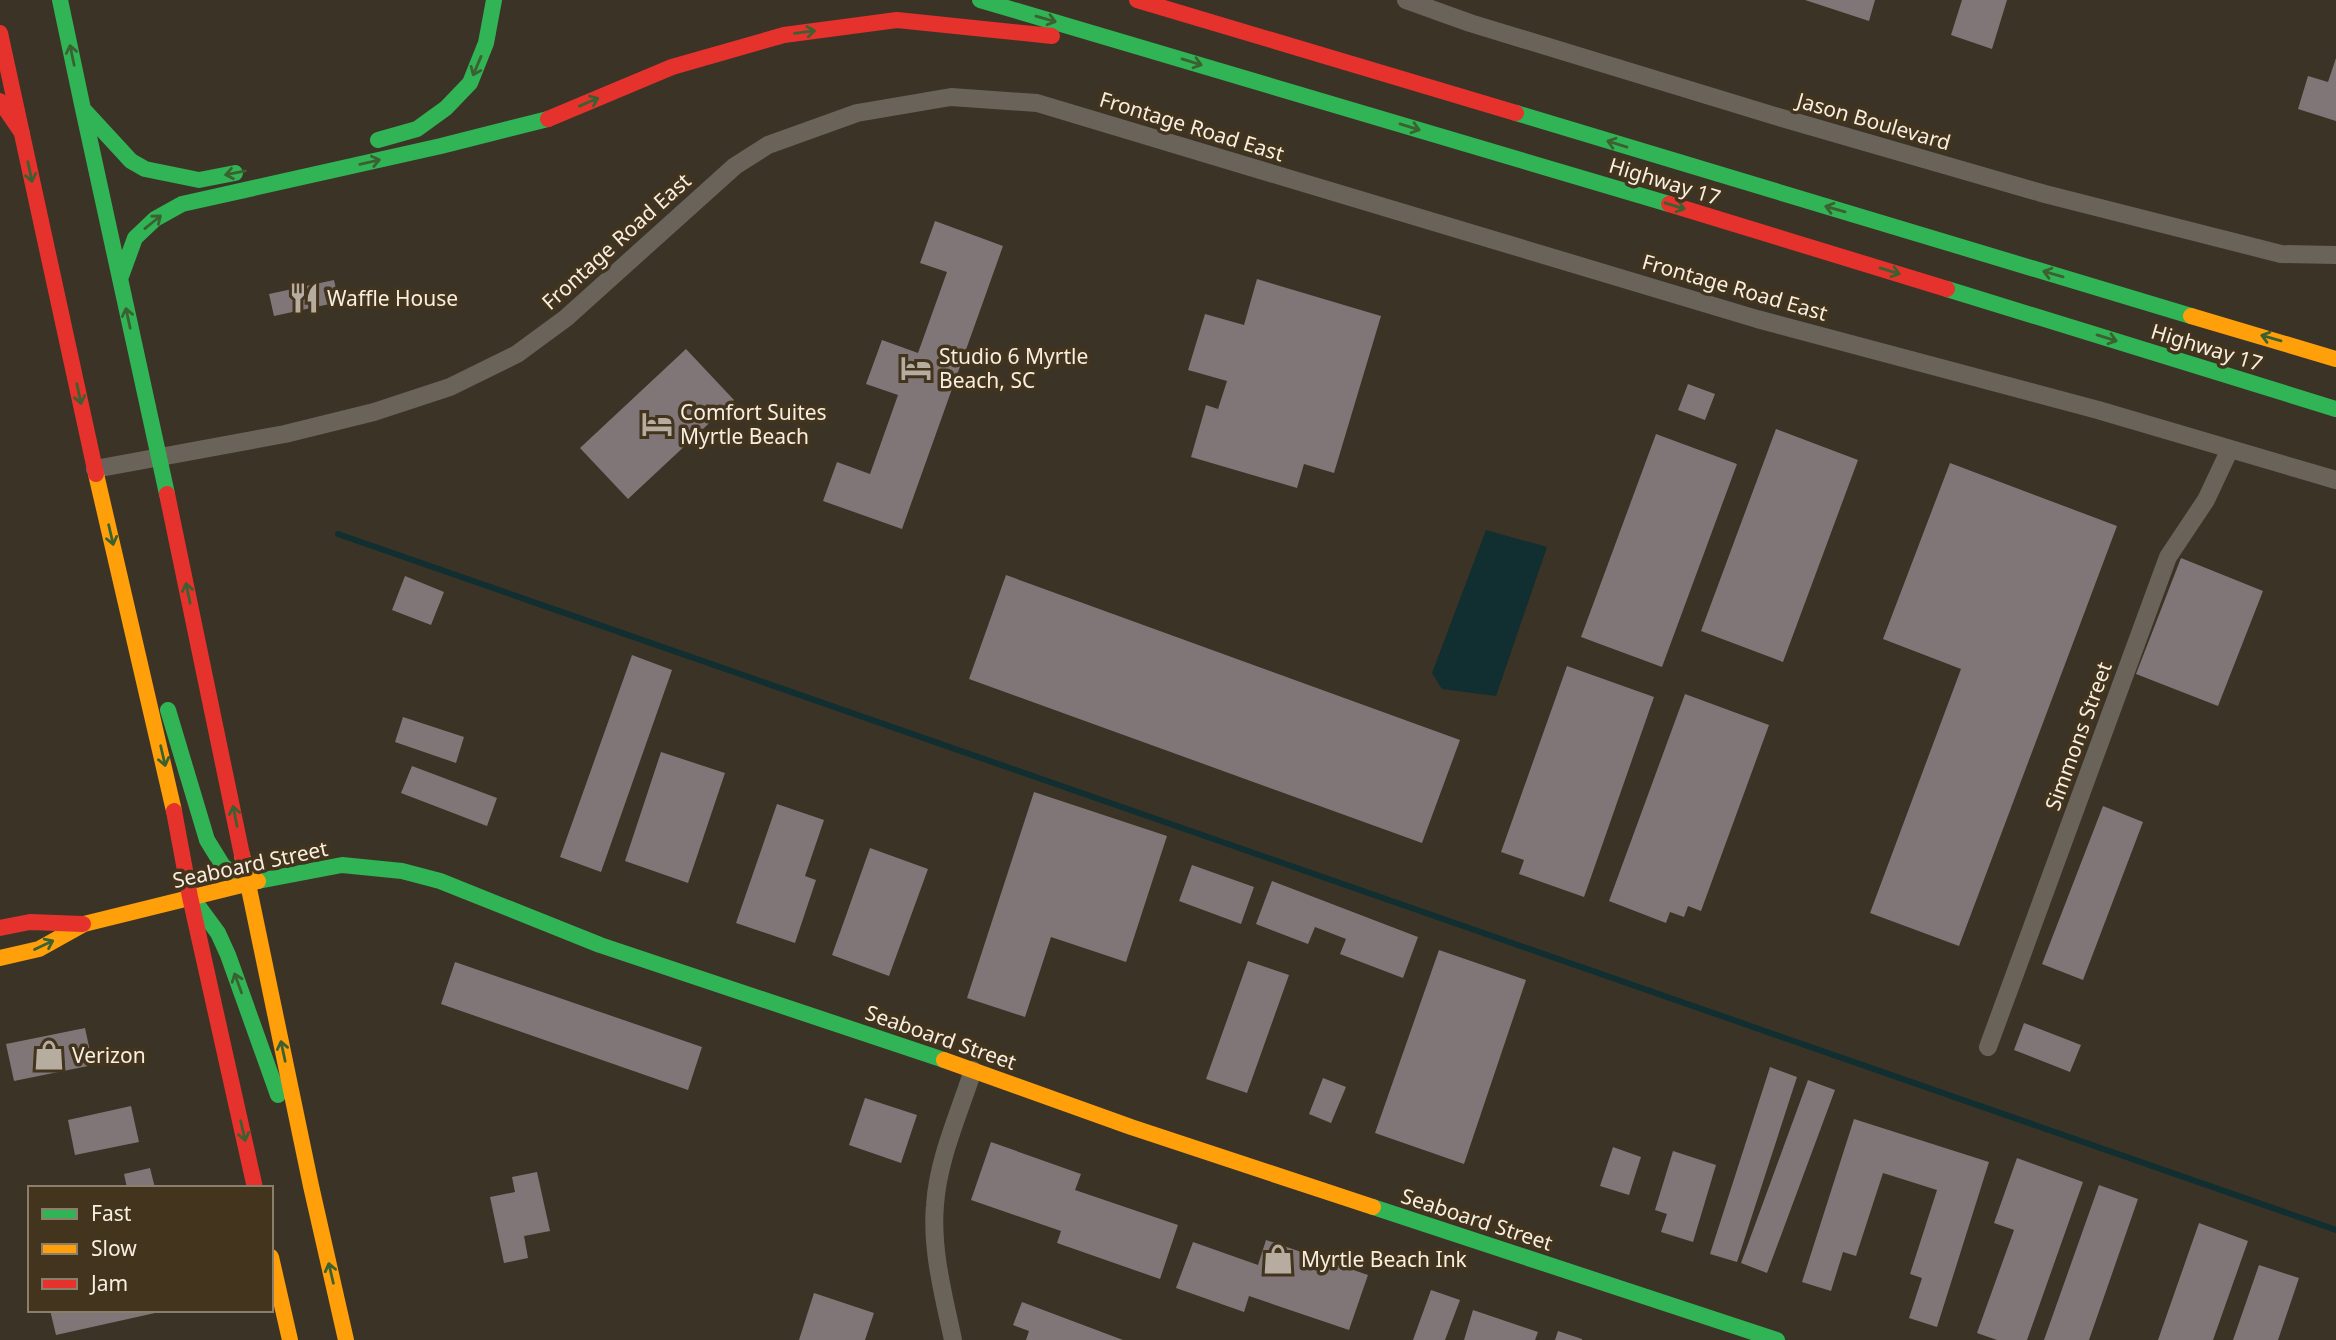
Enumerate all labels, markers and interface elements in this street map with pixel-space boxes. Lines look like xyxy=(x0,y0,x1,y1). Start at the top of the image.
one-way arrow xyxy=(1034,14,1056,27)
one-way arrow xyxy=(793,26,816,39)
one-way arrow xyxy=(65,44,79,67)
one-way arrow xyxy=(470,54,483,76)
one-way arrow xyxy=(1181,57,1203,70)
street label: Frontage Road East xyxy=(1096,85,1288,167)
street label: Jason Boulevard xyxy=(1792,85,1954,156)
one-way arrow xyxy=(578,94,600,107)
one-way arrow xyxy=(1399,121,1421,134)
one-way arrow xyxy=(1606,136,1628,149)
street label: Highway 17 xyxy=(1606,151,1724,211)
one-way arrow xyxy=(359,155,381,168)
one-way arrow xyxy=(24,160,38,183)
one-way arrow xyxy=(224,166,247,180)
street label: Frontage Road East xyxy=(535,166,697,315)
one-way arrow xyxy=(1664,200,1686,213)
one-way arrow xyxy=(1824,202,1846,215)
one-way arrow xyxy=(144,214,162,230)
street label: Frontage Road East xyxy=(1639,247,1831,327)
one-way arrow xyxy=(1878,265,1900,278)
one-way arrow xyxy=(2042,266,2064,279)
restaurant icon: Waffle House xyxy=(287,281,321,315)
place label: Waffle House xyxy=(327,284,458,312)
one-way arrow xyxy=(121,307,134,330)
street label: Highway 17 xyxy=(2148,317,2266,377)
one-way arrow xyxy=(2260,331,2282,344)
one-way arrow xyxy=(2096,333,2118,346)
place label: Studio 6 Myrtle Beach, SC xyxy=(939,342,1088,394)
hotel icon: Studio 6 Myrtle Beach, SC xyxy=(899,351,933,385)
one-way arrow xyxy=(72,382,86,405)
place label: Comfort Suites Myrtle Beach xyxy=(680,398,827,450)
hotel icon: Comfort Suites Myrtle Beach xyxy=(640,407,674,441)
one-way arrow xyxy=(104,523,118,546)
one-way arrow xyxy=(181,582,195,605)
street label: Simmons Street xyxy=(2038,658,2118,814)
one-way arrow xyxy=(157,745,170,767)
one-way arrow xyxy=(228,805,241,828)
street label: Seaboard Street xyxy=(170,834,330,894)
one-way arrow xyxy=(33,938,54,952)
one-way arrow xyxy=(231,973,243,995)
street label: Seaboard Street xyxy=(862,998,1021,1076)
shop icon: Verizon xyxy=(32,1038,66,1072)
one-way arrow xyxy=(276,1040,290,1063)
place label: Verizon xyxy=(72,1041,146,1069)
one-way arrow xyxy=(236,1119,250,1142)
street label: Seaboard Street xyxy=(1398,1181,1557,1257)
legend xyxy=(28,1186,273,1312)
text: Fast xyxy=(91,1199,132,1227)
text: Slow xyxy=(91,1234,137,1262)
shop icon: Myrtle Beach Ink xyxy=(1261,1242,1295,1276)
place label: Myrtle Beach Ink xyxy=(1301,1245,1468,1273)
one-way arrow xyxy=(324,1263,337,1285)
text: Jam xyxy=(89,1269,128,1297)

